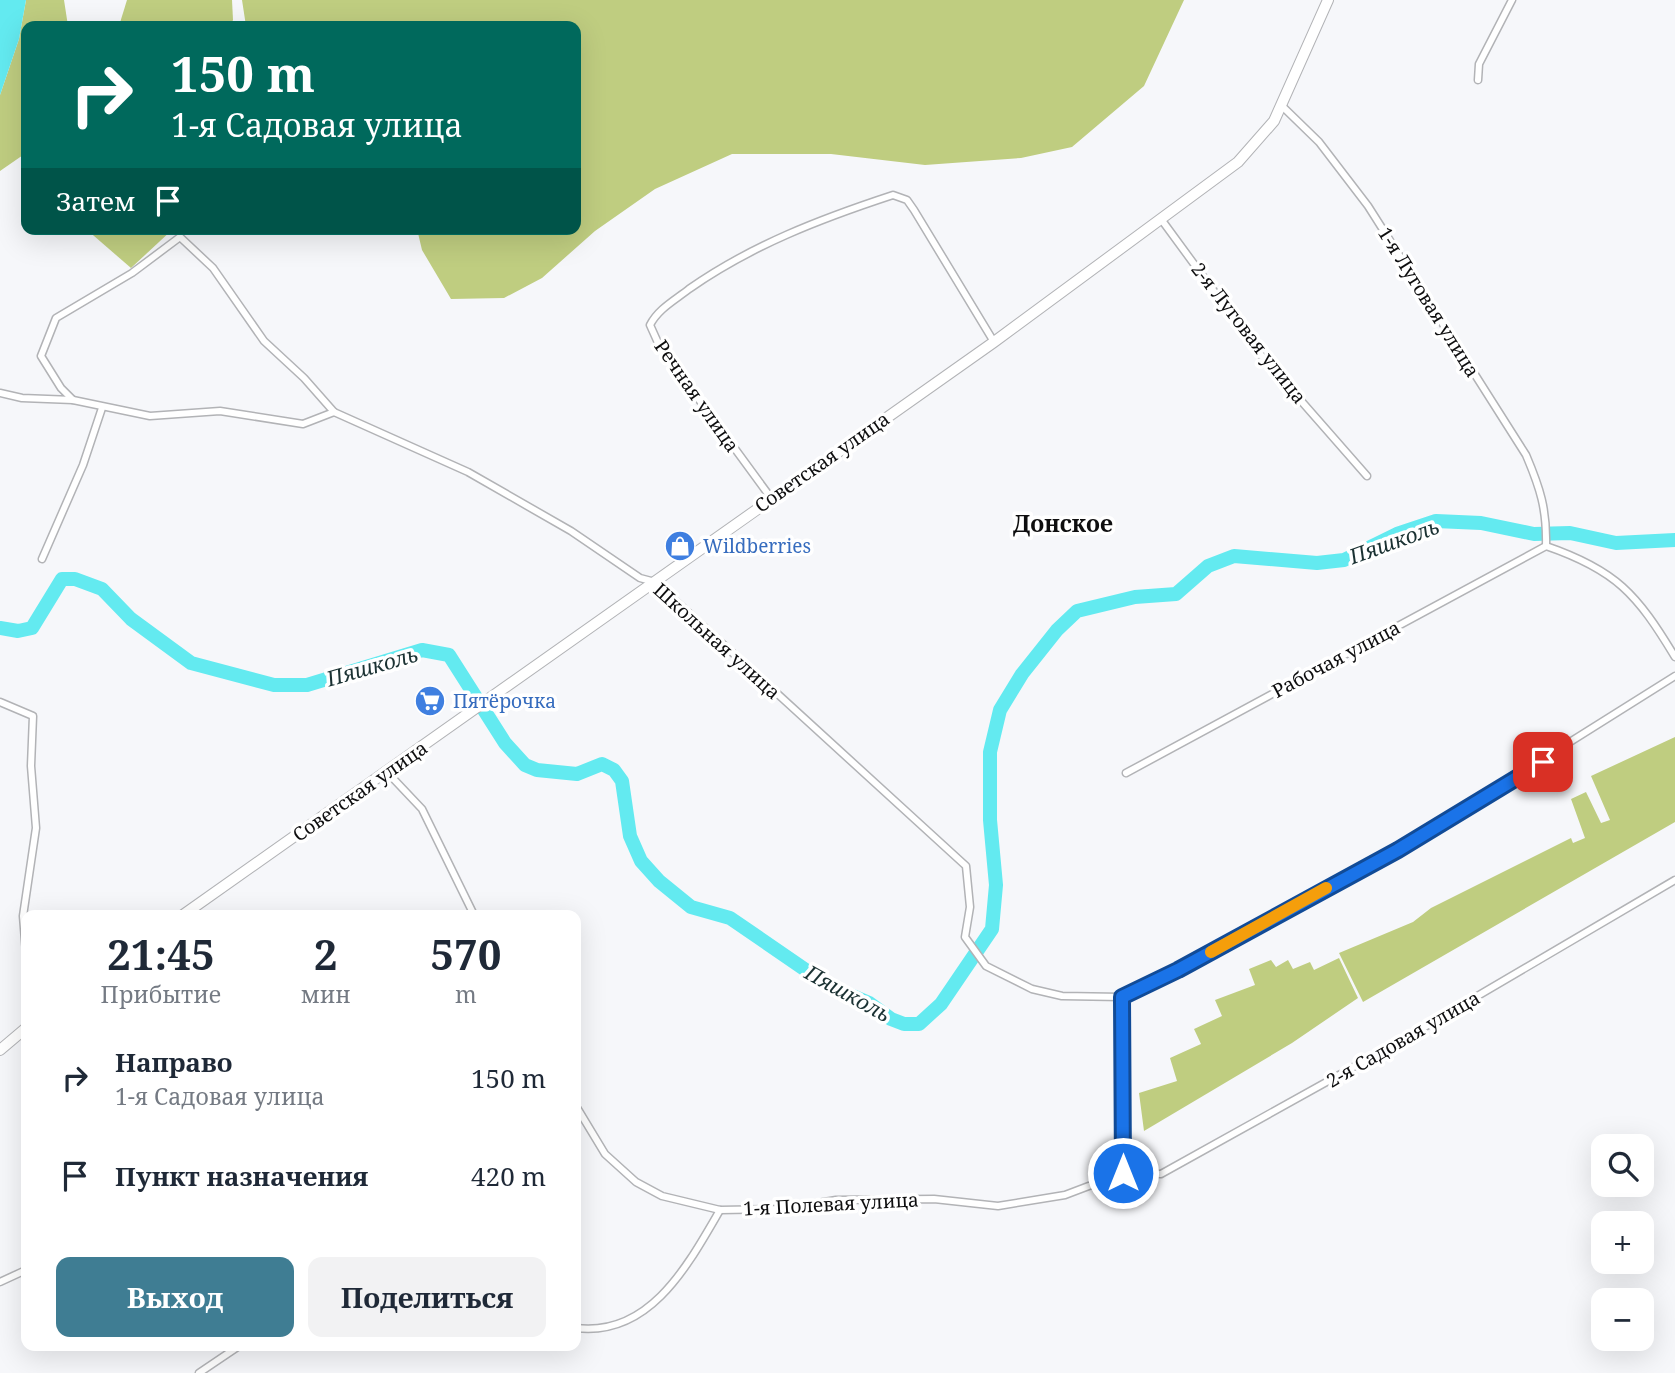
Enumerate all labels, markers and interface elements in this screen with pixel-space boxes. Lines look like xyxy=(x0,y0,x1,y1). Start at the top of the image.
text: 150 m xyxy=(171,40,315,106)
icon: right xyxy=(56,49,147,140)
text: 1-я Садовая улица xyxy=(171,103,463,146)
icon: arrive xyxy=(149,182,187,220)
text: Затем xyxy=(56,183,135,219)
street label: 1-я Луговая улица xyxy=(1372,222,1486,382)
street label: 2-я Луговая улица xyxy=(1186,257,1312,409)
street label: Речная улица xyxy=(649,335,745,457)
street label: Советская улица xyxy=(749,406,895,518)
district label: Донское xyxy=(1013,507,1113,539)
water label: Пяшколь xyxy=(1344,512,1443,571)
shop icon: Wildberries xyxy=(663,529,697,563)
place label: Wildberries xyxy=(703,533,811,559)
street label: Школьная улица xyxy=(648,577,786,705)
street label: Рабочая улица xyxy=(1267,614,1405,704)
water label: Пяшколь xyxy=(322,640,421,693)
supermarket icon: Пятёрочка xyxy=(413,684,447,718)
place label: Пятёрочка xyxy=(453,688,556,714)
pin xyxy=(1513,732,1573,792)
street label: Советская улица xyxy=(287,735,433,847)
icon: arrive xyxy=(1524,743,1562,781)
text: 21:45 xyxy=(107,925,215,982)
text: 2 xyxy=(314,925,338,982)
text: 570 xyxy=(430,925,501,982)
water label: Пяшколь xyxy=(799,957,896,1028)
text: Прибытие xyxy=(101,978,221,1010)
text: мин xyxy=(301,978,351,1010)
text: m xyxy=(455,978,477,1010)
street label: 2-я Садовая улица xyxy=(1321,984,1485,1094)
text: Направо xyxy=(115,1044,233,1080)
icon: right xyxy=(56,1059,94,1097)
text: 150 m xyxy=(471,1060,546,1096)
text: 1-я Садовая улица xyxy=(115,1080,325,1112)
map controls xyxy=(1591,1134,1654,1351)
button: search xyxy=(1591,1134,1654,1197)
position arrow xyxy=(1086,1136,1160,1210)
icon: arrive xyxy=(56,1157,94,1195)
text: Пункт назначения xyxy=(115,1158,368,1194)
text: 420 m xyxy=(471,1158,546,1194)
street label: 1-я Полевая улица xyxy=(743,1186,919,1222)
button: + xyxy=(1591,1211,1654,1274)
button: Выход xyxy=(56,1257,294,1337)
button: Поделиться xyxy=(308,1257,546,1337)
button: − xyxy=(1591,1288,1654,1351)

